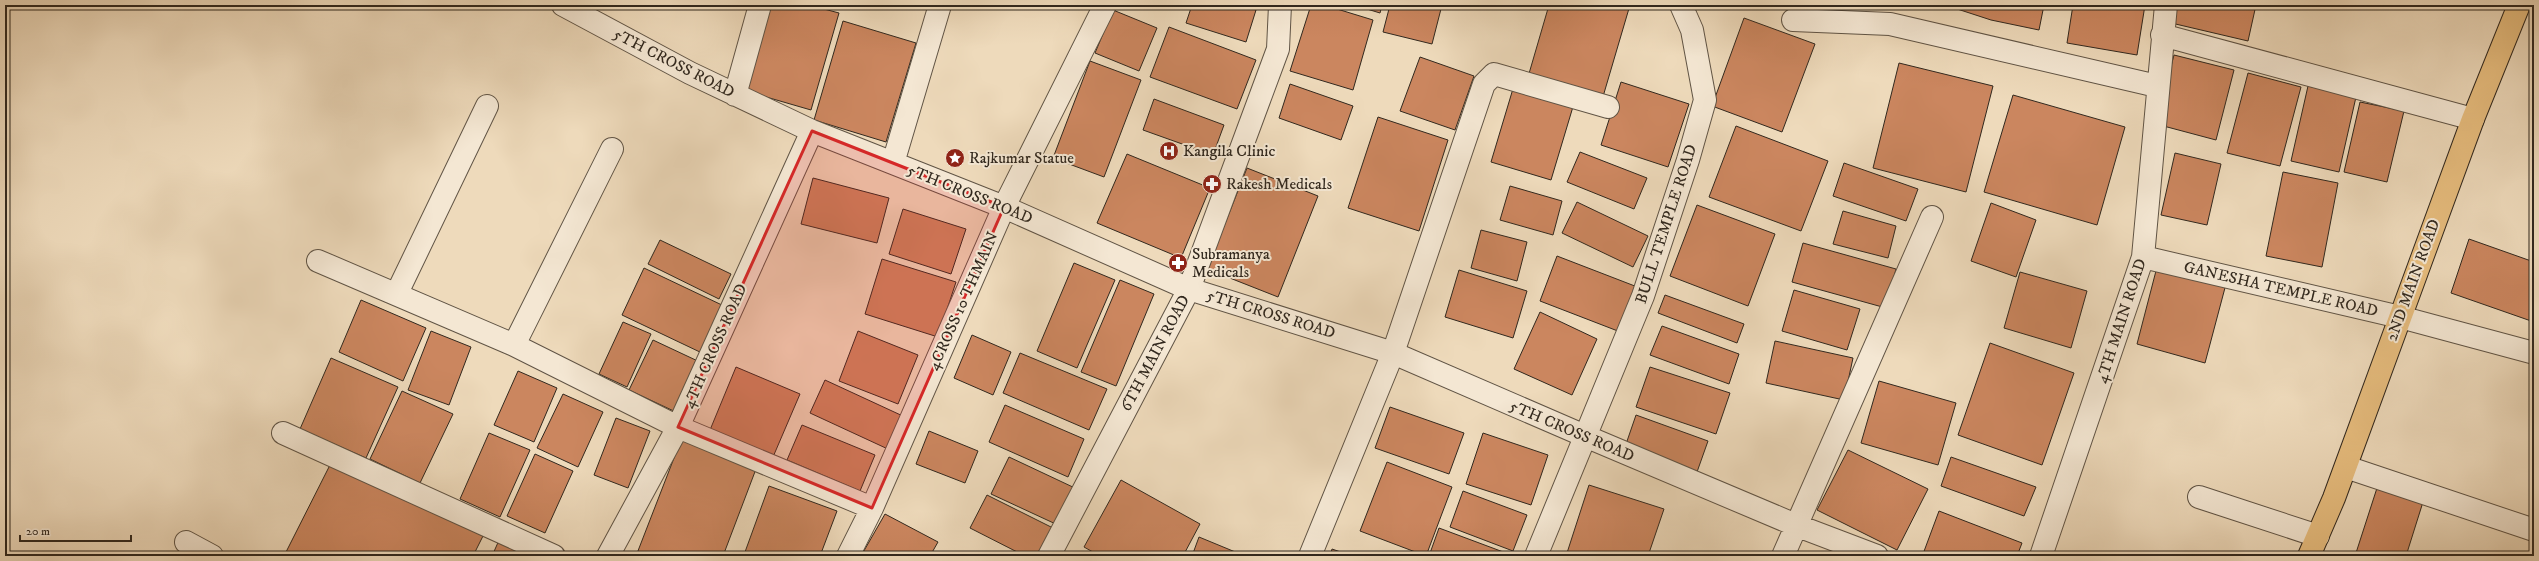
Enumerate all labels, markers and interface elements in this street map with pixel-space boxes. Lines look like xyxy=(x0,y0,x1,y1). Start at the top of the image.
street label: 5TH CROSS ROAD xyxy=(610,24,738,102)
hospital icon: Kangila Clinic xyxy=(1158,140,1180,162)
place label: Kangila Clinic xyxy=(1183,141,1275,161)
street label: BULL TEMPLE ROAD xyxy=(1631,142,1701,306)
place icon: Rajkumar Statue xyxy=(944,147,966,169)
place label: Rajkumar Statue xyxy=(969,148,1074,168)
street label: 5TH CROSS ROAD xyxy=(904,160,1036,228)
pharmacy icon: Rakesh Medicals xyxy=(1201,173,1223,195)
place label: Rakesh Medicals xyxy=(1226,174,1332,194)
street label: 2ND MAIN ROAD xyxy=(2382,216,2444,344)
street label: 4CROSS 10 THMAIN xyxy=(923,228,1003,374)
place label: Subramanya Medicals xyxy=(1192,244,1270,282)
pharmacy icon: Subramanya Medicals xyxy=(1167,252,1189,274)
street label: 4TH MAIN ROAD xyxy=(2091,256,2151,386)
street label: GANESHA TEMPLE ROAD xyxy=(2182,257,2380,321)
street label: 4TH CROSS ROAD xyxy=(678,280,752,412)
street label: 5TH CROSS ROAD xyxy=(1204,285,1338,343)
street label: 6TH MAIN ROAD xyxy=(1116,291,1194,415)
street label: 5TH CROSS ROAD xyxy=(1507,396,1637,466)
scale bar xyxy=(20,517,131,543)
text: 20 m xyxy=(26,524,50,539)

